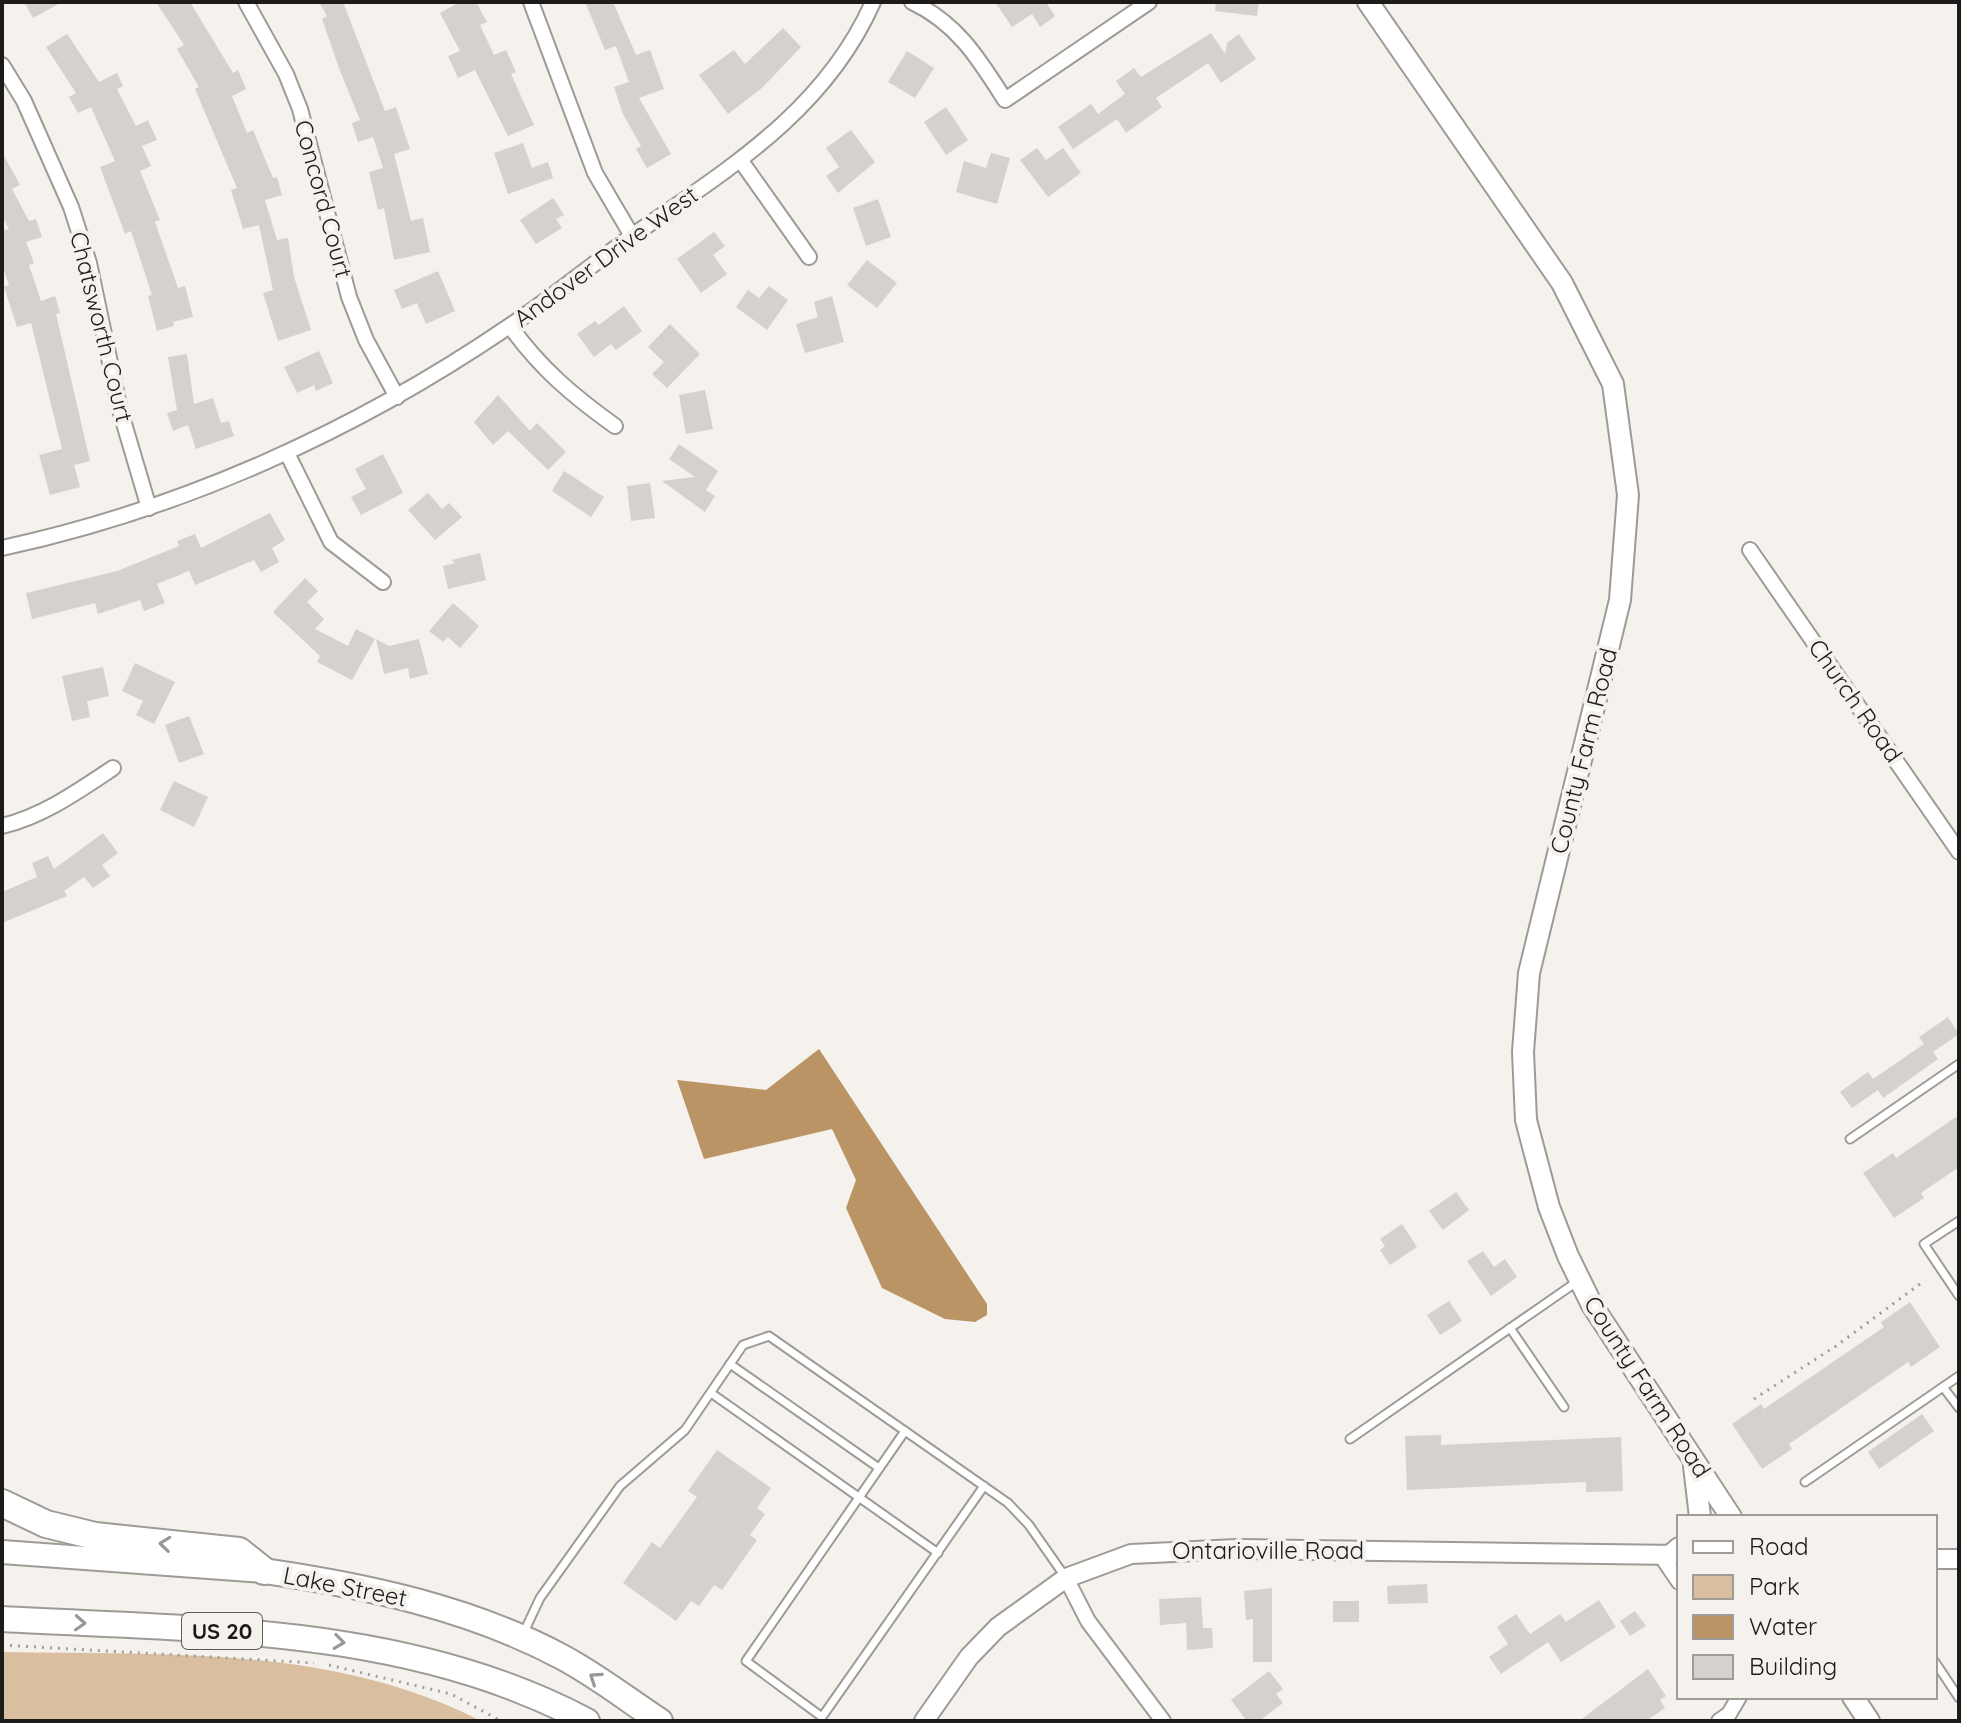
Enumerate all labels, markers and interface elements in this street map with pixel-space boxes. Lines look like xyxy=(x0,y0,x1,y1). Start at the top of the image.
street label: Concord Court xyxy=(289,117,359,281)
street label: Andover Drive West xyxy=(507,179,703,333)
street label: Chatsworth Court xyxy=(64,229,140,425)
street label: Church Road xyxy=(1802,633,1909,768)
street label: County Farm Road xyxy=(1543,645,1623,857)
street label: County Farm Road xyxy=(1578,1290,1718,1483)
legend xyxy=(1677,1515,1937,1699)
text: Road xyxy=(1749,1531,1809,1561)
one-way arrow xyxy=(158,1535,171,1552)
street label: Ontarioville Road xyxy=(1172,1535,1364,1565)
street label: Lake Street xyxy=(281,1559,410,1613)
text: Park xyxy=(1749,1571,1800,1601)
text: Water xyxy=(1749,1611,1817,1641)
road number: US 20 xyxy=(182,1613,262,1649)
one-way arrow xyxy=(74,1614,87,1631)
one-way arrow xyxy=(333,1633,346,1650)
text: Building xyxy=(1749,1651,1837,1681)
one-way arrow xyxy=(589,1673,603,1688)

